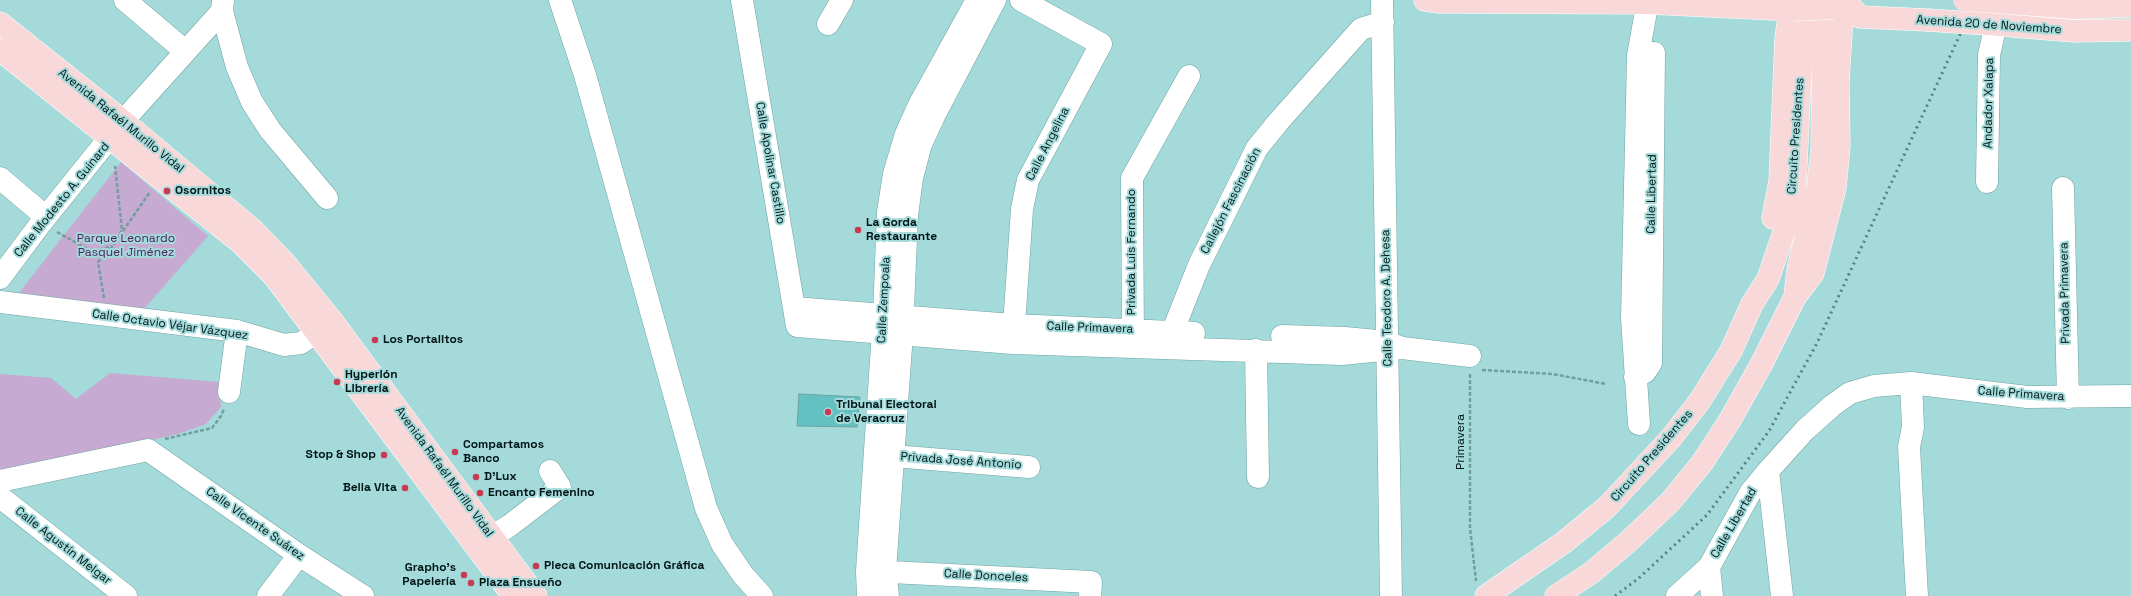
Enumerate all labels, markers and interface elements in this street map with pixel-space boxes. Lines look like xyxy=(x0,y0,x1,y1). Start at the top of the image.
street label: Avenida 20 de Noviembre xyxy=(1916,13,2062,37)
street label: Andador Xalapa xyxy=(1981,57,1997,149)
street label: Avenida Rafaél Murillo Vidal xyxy=(55,66,187,176)
street label: Circuito Presidentes xyxy=(1785,77,1807,195)
street label: Calle Apolinar Castillo xyxy=(752,101,788,225)
street label: Calle Angelina xyxy=(1023,105,1073,183)
street label: Calle Modesto A. Guinard xyxy=(11,140,113,260)
street label: Callejón Fascinación xyxy=(1198,146,1264,256)
street label: Calle Libertad xyxy=(1644,154,1660,234)
place label: Osornitos xyxy=(175,184,231,198)
marker: Osornitos xyxy=(162,186,172,196)
street label: Privada Luis Fernando xyxy=(1125,189,1139,315)
place label: La Gorda Restaurante xyxy=(866,216,937,244)
marker: La Gorda Restaurante xyxy=(853,225,863,235)
street label: Calle Teodoro A. Dehesa xyxy=(1379,229,1395,367)
park label: Parque Leonardo Pasquel Jiménez xyxy=(77,232,175,260)
street label: Privada Primavera xyxy=(2057,242,2073,344)
street label: Calle Zempoala xyxy=(875,256,893,344)
street label: Calle Octavio Véjar Vázquez xyxy=(91,307,249,343)
street label: Calle Primavera xyxy=(1046,319,1134,337)
place label: Los Portalitos xyxy=(383,333,463,347)
marker: Los Portalitos xyxy=(370,335,380,345)
place label: Hyperión Librería xyxy=(345,368,398,396)
marker: Hyperión Librería xyxy=(332,377,342,387)
street label: Calle Primavera xyxy=(1977,384,2065,404)
place label: Tribunal Electoral de Veracruz xyxy=(836,398,937,426)
street label: Avenida Rafaél Murillo Vidal xyxy=(392,404,496,540)
marker: Tribunal Electoral de Veracruz xyxy=(823,407,833,417)
street label: Circuito Presidentes xyxy=(1608,407,1696,505)
street label: Primavera xyxy=(1454,414,1468,470)
place label: Compartamos Banco xyxy=(463,438,544,466)
marker: Compartamos Banco xyxy=(450,447,460,457)
place label: Stop & Shop xyxy=(306,448,376,462)
marker: Stop & Shop xyxy=(379,450,389,460)
street label: Privada José Antonio xyxy=(900,450,1022,472)
place label: D'Lux xyxy=(484,470,517,484)
marker: D'Lux xyxy=(471,472,481,482)
place label: Bella Vita xyxy=(343,481,397,495)
marker: Bella Vita xyxy=(400,483,410,493)
street label: Calle Vicente Suárez xyxy=(203,485,307,563)
street label: Calle Libertad xyxy=(1708,485,1760,561)
place label: Encanto Femenino xyxy=(488,486,595,500)
marker: Encanto Femenino xyxy=(475,488,485,498)
street label: Calle Agustín Melgar xyxy=(12,504,114,588)
place label: Pleca Comunicación Gráfica xyxy=(544,559,705,573)
place label: Grapho's Papelería xyxy=(402,561,456,589)
marker: Pleca Comunicación Gráfica xyxy=(531,561,541,571)
street label: Calle Donceles xyxy=(944,567,1028,585)
marker: Grapho's Papelería xyxy=(459,570,469,580)
place label: Plaza Ensueño xyxy=(479,576,562,590)
marker: Plaza Ensueño xyxy=(466,578,476,588)

